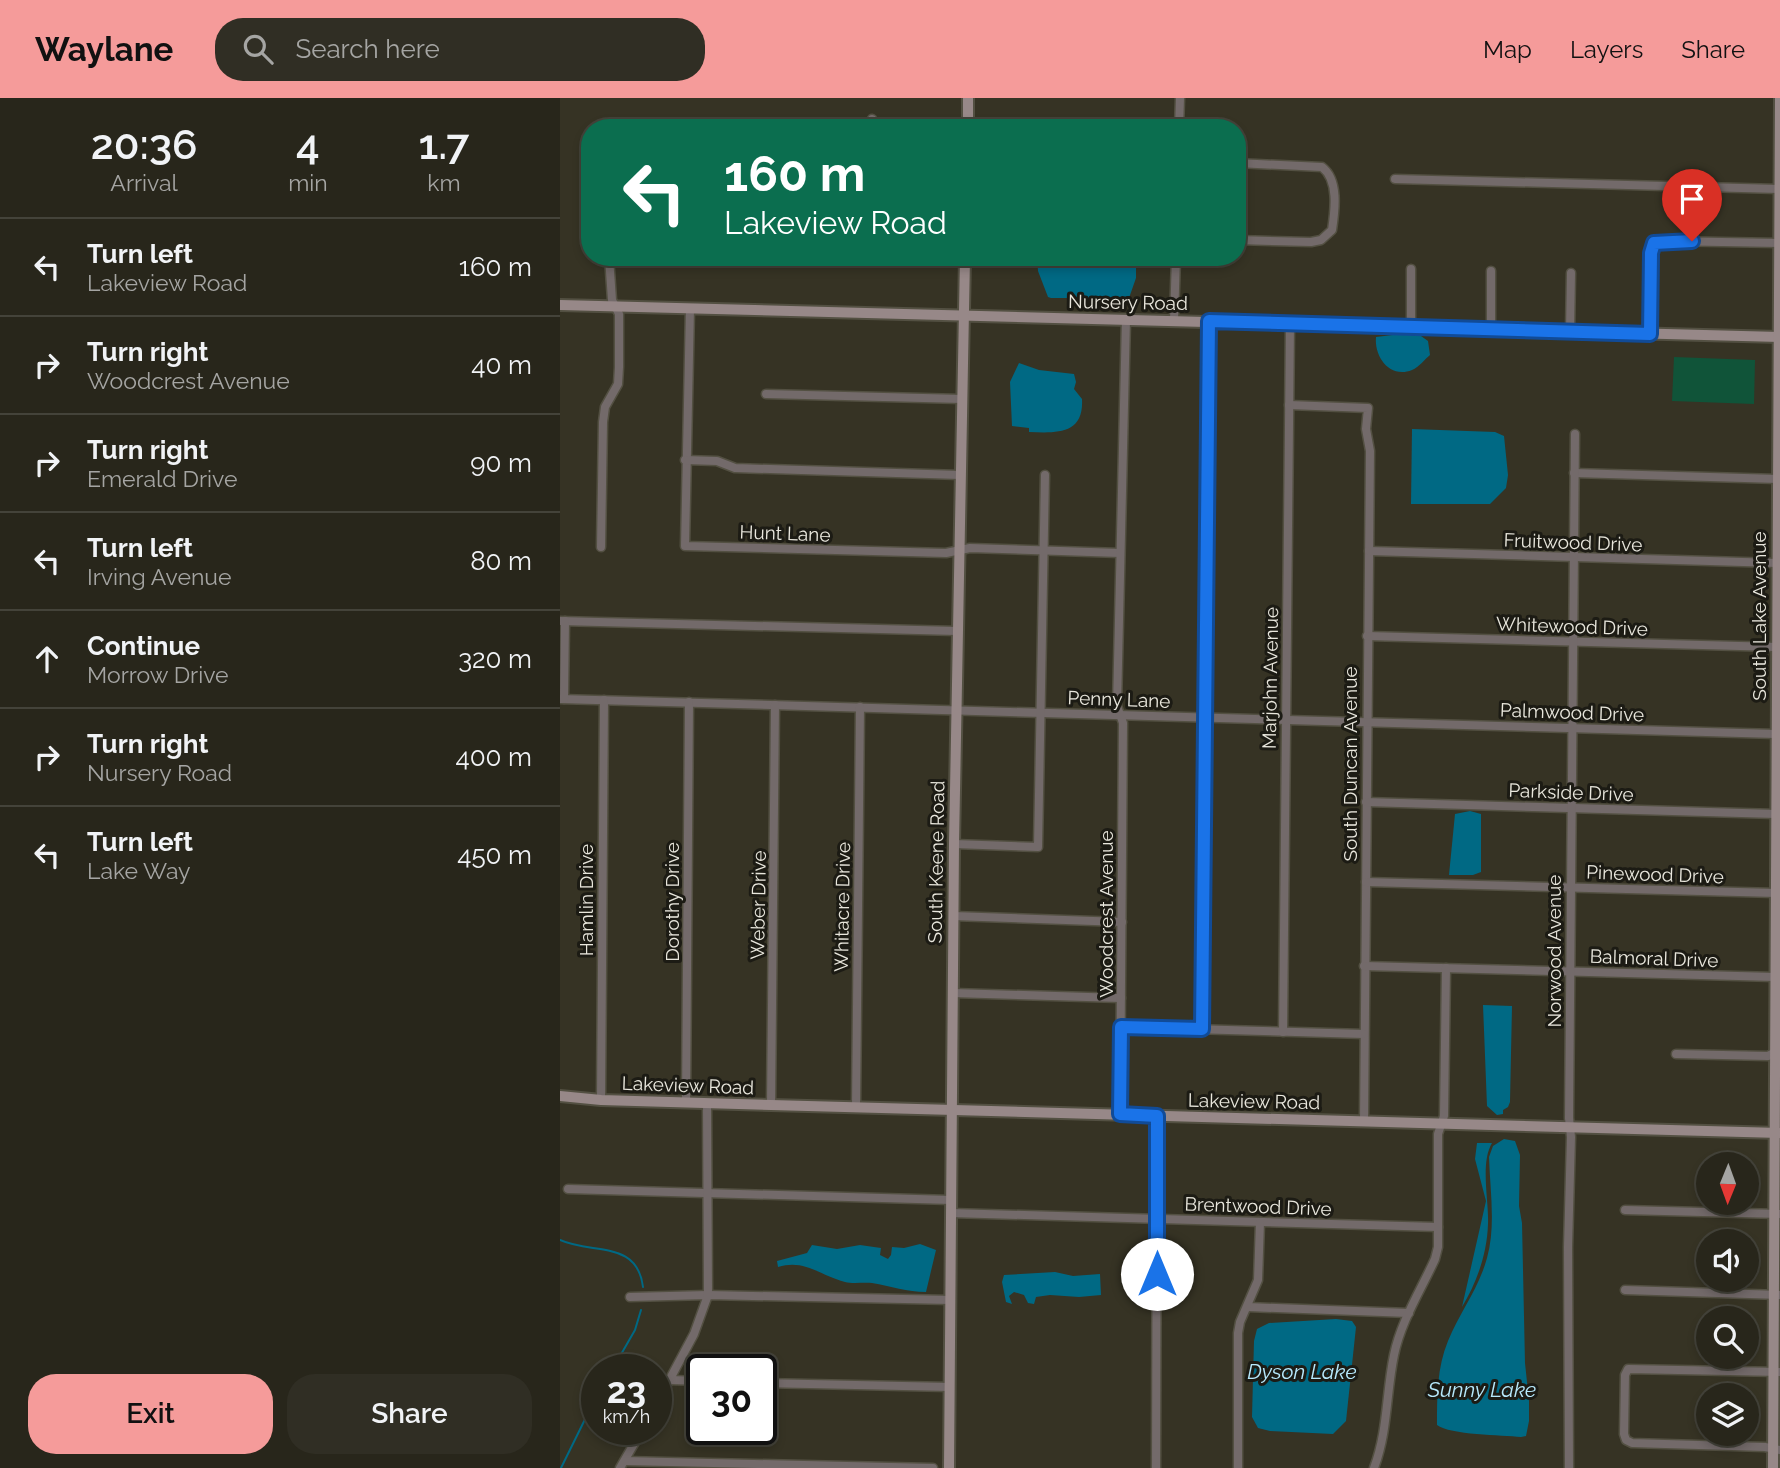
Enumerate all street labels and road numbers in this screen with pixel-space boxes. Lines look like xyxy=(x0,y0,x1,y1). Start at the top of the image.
street label: Nursery Road xyxy=(1068,290,1188,314)
street label: Hunt Lane xyxy=(739,520,831,546)
street label: Fruitwood Drive xyxy=(1503,529,1643,555)
street label: South Lake Avenue xyxy=(1748,531,1770,701)
street label: Marjohn Avenue xyxy=(1258,607,1282,749)
street label: Whitewood Drive xyxy=(1496,612,1648,640)
street label: South Duncan Avenue xyxy=(1339,666,1361,862)
street label: Penny Lane xyxy=(1067,686,1171,712)
street label: Palmwood Drive xyxy=(1500,698,1644,726)
street label: Parkside Drive xyxy=(1508,779,1634,805)
street label: South Keene Road xyxy=(924,780,948,944)
street label: Woodcrest Avenue xyxy=(1095,830,1117,998)
street label: Dorothy Drive xyxy=(661,842,683,962)
street label: Whitacre Drive xyxy=(830,842,854,972)
street label: Hamlin Drive xyxy=(575,844,597,956)
street label: Weber Drive xyxy=(746,850,770,960)
street label: Pinewood Drive xyxy=(1586,861,1724,887)
street label: Norwood Avenue xyxy=(1543,875,1565,1027)
street label: Balmoral Drive xyxy=(1589,945,1719,971)
street label: Lakeview Road xyxy=(621,1072,755,1098)
street label: Lakeview Road xyxy=(1188,1089,1320,1113)
street label: Brentwood Drive xyxy=(1184,1192,1332,1220)

